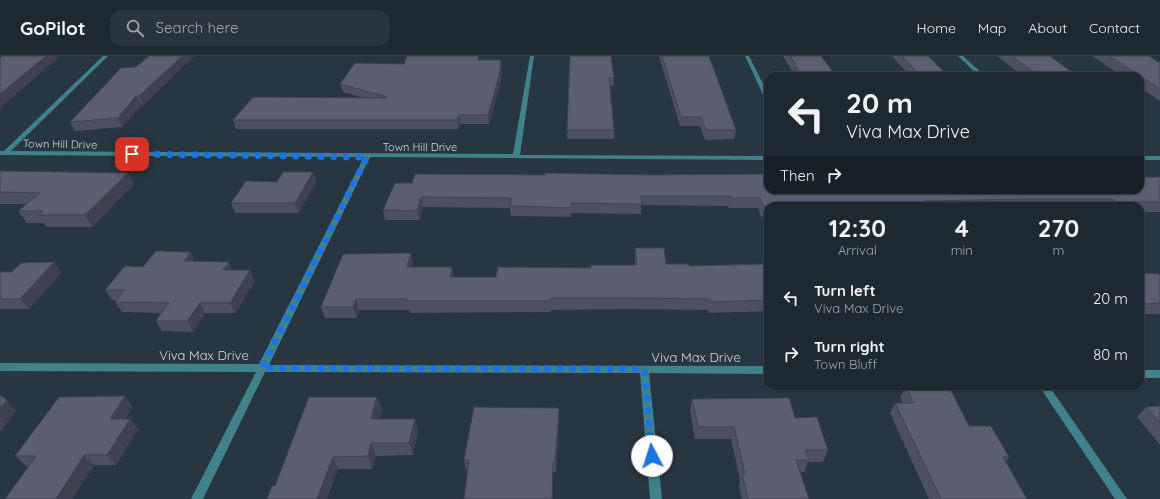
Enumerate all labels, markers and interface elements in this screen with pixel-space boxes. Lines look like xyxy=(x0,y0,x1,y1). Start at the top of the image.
search box xyxy=(110,10,390,46)
text: GoPilot xyxy=(20,16,86,40)
icon: search xyxy=(124,17,146,39)
text: Search here xyxy=(156,18,238,37)
text: Home xyxy=(917,19,956,37)
text: Map xyxy=(978,19,1006,37)
text: About xyxy=(1028,19,1067,37)
text: Contact xyxy=(1089,19,1140,37)
text: 20 m xyxy=(846,85,913,120)
icon: left xyxy=(780,88,832,140)
text: Viva Max Drive xyxy=(846,120,970,143)
street label: Town Hill Drive xyxy=(23,136,97,152)
pin xyxy=(115,137,149,171)
street label: Town Hill Drive xyxy=(383,140,457,154)
icon: arrive xyxy=(121,143,143,165)
icon: right xyxy=(823,164,845,186)
text: Then xyxy=(780,166,815,185)
text: 12:30 xyxy=(829,213,886,243)
text: 4 xyxy=(955,213,969,243)
text: 270 xyxy=(1038,213,1079,243)
text: Arrival xyxy=(838,242,877,258)
text: min xyxy=(951,242,973,258)
text: m xyxy=(1052,242,1064,258)
text: Turn left xyxy=(814,281,876,300)
icon: left xyxy=(780,287,802,309)
text: 20 m xyxy=(1093,289,1128,308)
text: Viva Max Drive xyxy=(814,300,903,316)
text: Turn right xyxy=(814,337,885,356)
icon: right xyxy=(780,343,802,365)
text: 80 m xyxy=(1093,345,1128,364)
street label: Viva Max Drive xyxy=(159,347,249,363)
street label: Viva Max Drive xyxy=(651,349,741,365)
text: Town Bluff xyxy=(814,356,877,372)
position arrow xyxy=(631,435,673,477)

